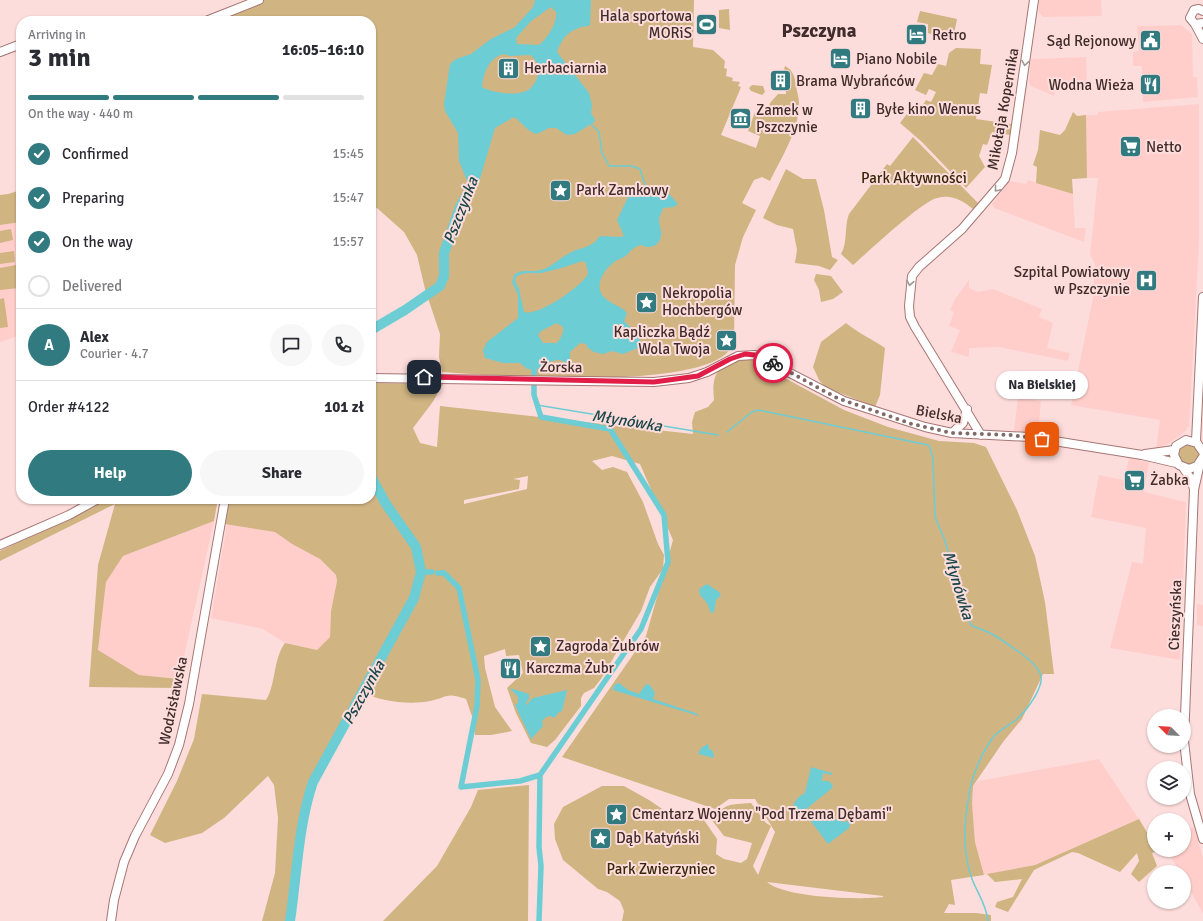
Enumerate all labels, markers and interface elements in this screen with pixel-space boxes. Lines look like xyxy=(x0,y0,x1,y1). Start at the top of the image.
place label: Hala sportowa MORiS xyxy=(600,7,692,42)
sports icon: Hala sportowa MORiS xyxy=(694,12,720,38)
district label: Pszczyna xyxy=(782,19,857,43)
hotel icon: Retro xyxy=(904,22,930,48)
place label: Retro xyxy=(932,26,967,44)
text: Arriving in xyxy=(28,27,86,43)
public building icon: Sąd Rejonowy xyxy=(1138,28,1164,54)
place label: Sąd Rejonowy xyxy=(1047,32,1136,50)
text: 16:05–16:10 xyxy=(282,41,364,59)
text: 3 min xyxy=(28,42,91,74)
hotel icon: Piano Nobile xyxy=(827,46,853,72)
street label: Mikołaja Kopernika xyxy=(983,46,1023,172)
place label: Piano Nobile xyxy=(856,50,937,68)
building icon: Herbaciarnia xyxy=(495,55,521,81)
place label: Herbaciarnia xyxy=(524,59,607,77)
one-way arrow xyxy=(1021,60,1030,66)
building icon: Brama Wybrańców xyxy=(768,68,794,94)
place label: Brama Wybrańców xyxy=(796,72,915,90)
restaurant icon: Wodna Wieża xyxy=(1137,72,1163,98)
place label: Wodna Wieża xyxy=(1048,76,1134,94)
building icon: Byłe kino Wenus xyxy=(847,96,873,122)
place label: Byłe kino Wenus xyxy=(876,100,982,118)
place label: Zamek w Pszczynie xyxy=(756,101,818,136)
text: On the way · 440 m xyxy=(28,106,133,122)
museum icon: Zamek w Pszczynie xyxy=(727,106,753,132)
supermarket icon: Netto xyxy=(1118,134,1144,160)
place label: Netto xyxy=(1146,138,1182,156)
icon: check xyxy=(28,143,50,165)
text: Confirmed xyxy=(62,145,129,163)
text: 15:45 xyxy=(332,146,364,162)
park label: Park Aktywności xyxy=(861,169,967,187)
water label: Pszczynka xyxy=(439,173,483,246)
place icon: Park Zamkowy xyxy=(547,177,573,203)
place label: Park Zamkowy xyxy=(576,181,669,199)
one-way arrow xyxy=(995,184,1002,191)
icon: check xyxy=(28,187,50,209)
text: Preparing xyxy=(62,189,125,207)
text: 15:47 xyxy=(332,190,364,206)
icon: check xyxy=(28,231,50,253)
text: On the way xyxy=(62,233,133,251)
text: 15:57 xyxy=(332,234,364,250)
place label: Szpital Powiatowy w Pszczynie xyxy=(1014,263,1130,298)
hospital icon: Szpital Powiatowy w Pszczynie xyxy=(1133,268,1159,294)
text: Delivered xyxy=(62,277,122,295)
one-way arrow xyxy=(907,280,915,286)
place label: Nekropolia Hochbergów xyxy=(662,284,743,319)
place icon: Nekropolia Hochbergów xyxy=(633,289,659,315)
place label: Kapliczka Bądź Wola Twoja xyxy=(614,323,710,358)
button: chat xyxy=(270,324,312,366)
button: phone xyxy=(322,324,364,366)
text: Alex xyxy=(80,328,109,346)
place icon: Kapliczka Bądź Wola Twoja xyxy=(713,328,739,354)
text: A xyxy=(44,336,54,354)
courier xyxy=(753,343,793,383)
text: Courier · 4.7 xyxy=(80,346,149,362)
icon: bike xyxy=(762,352,784,374)
street label: Żorska xyxy=(539,358,583,376)
pin xyxy=(407,360,441,394)
icon: home xyxy=(413,366,435,388)
callout: Na Bielskiej xyxy=(996,371,1088,399)
text: Na Bielskiej xyxy=(1008,377,1076,393)
text: Order #4122 xyxy=(28,398,110,416)
text: 101 zł xyxy=(324,398,364,416)
street label: Bielska xyxy=(914,401,964,427)
water label: Młynówka xyxy=(590,406,664,437)
pin xyxy=(1025,422,1059,456)
icon: bag xyxy=(1031,428,1053,450)
button: Help xyxy=(28,450,192,496)
button: Share xyxy=(200,450,364,496)
supermarket icon: Żabka xyxy=(1122,467,1148,493)
place label: Żabka xyxy=(1150,471,1189,489)
water label: Młynówka xyxy=(938,549,978,623)
street label: Cieszyńska xyxy=(1165,579,1185,651)
place icon: Zagroda Żubrów xyxy=(527,633,553,659)
place label: Zagroda Żubrów xyxy=(556,637,660,655)
street label: Wodzisławska xyxy=(155,655,191,747)
restaurant icon: Karczma Żubr xyxy=(497,655,523,681)
water label: Pszczynka xyxy=(338,656,390,728)
place label: Karczma Żubr xyxy=(526,659,615,677)
north arrow xyxy=(1147,709,1191,753)
map controls xyxy=(1147,709,1191,909)
button: layers xyxy=(1147,761,1191,805)
place icon: Cmentarz Wojenny "Pod Trzema Dębami" xyxy=(604,801,630,827)
place label: Cmentarz Wojenny "Pod Trzema Dębami" xyxy=(632,805,892,823)
button: + xyxy=(1147,813,1191,857)
place icon: Dąb Katyński xyxy=(587,825,613,851)
place label: Dąb Katyński xyxy=(616,829,699,847)
park label: Park Zwierzyniec xyxy=(607,860,715,878)
button: − xyxy=(1147,865,1191,909)

